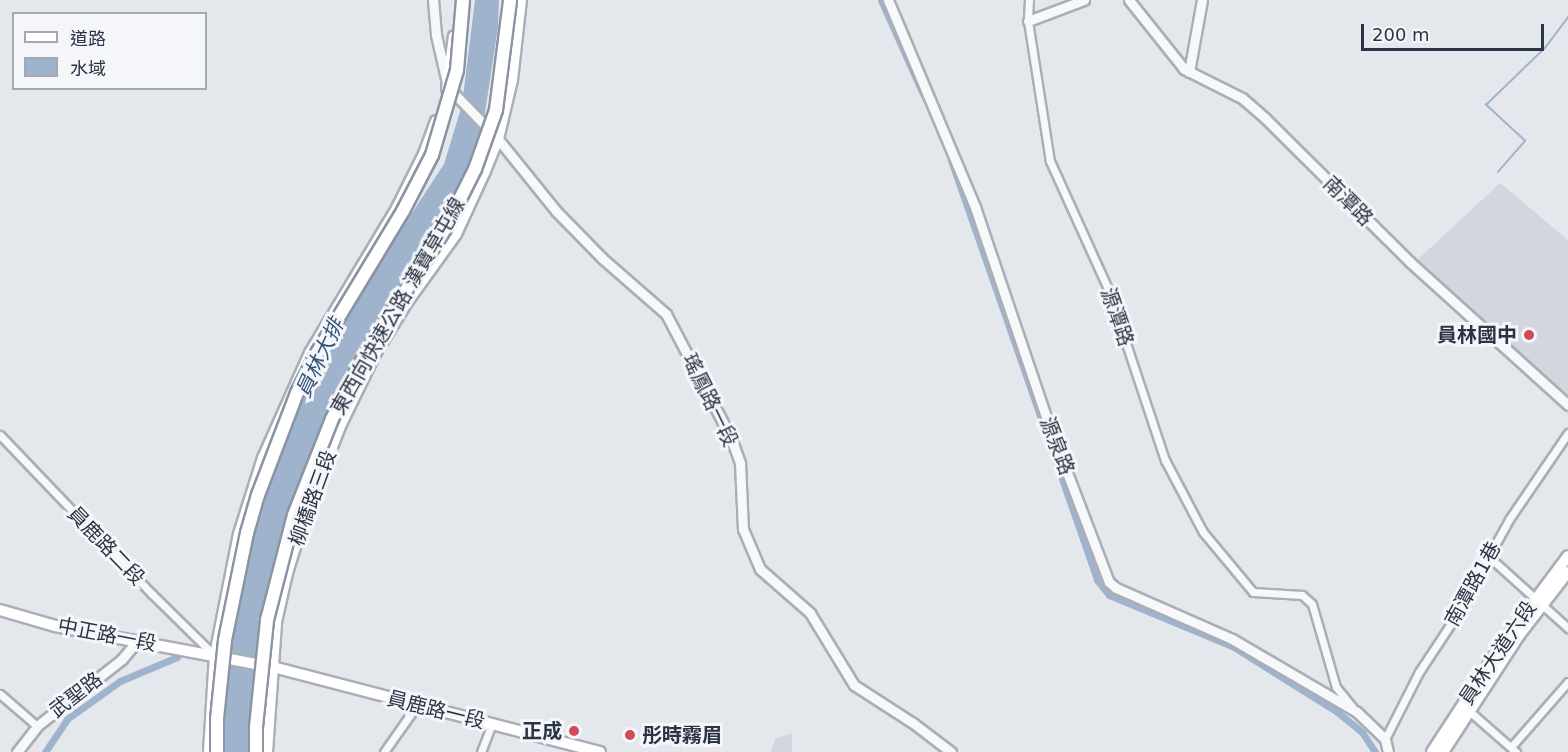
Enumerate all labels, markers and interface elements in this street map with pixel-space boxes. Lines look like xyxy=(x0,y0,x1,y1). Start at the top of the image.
legend xyxy=(12,12,207,90)
scale bar xyxy=(1364,12,1547,50)
text: 200 m xyxy=(1372,24,1430,45)
text: 道路 xyxy=(70,28,106,49)
text: 水域 xyxy=(70,58,106,79)
street label: 南潭路 xyxy=(1318,171,1378,231)
street label: 東西向快速公路 漢寶草屯線 xyxy=(326,193,470,419)
street label: 源潭路 xyxy=(1096,285,1138,349)
water label: 員林大排 xyxy=(291,315,349,401)
place label: 員林國中 xyxy=(1437,323,1517,347)
marker: 員林國中 xyxy=(1522,328,1536,342)
street label: 瑤鳳路一段 xyxy=(677,350,743,450)
street label: 源泉路 xyxy=(1035,414,1079,478)
street label: 柳橋路三段 xyxy=(285,447,341,549)
street label: 員鹿路二段 xyxy=(63,502,149,590)
street label: 南潭路1巷 xyxy=(1440,538,1506,630)
street label: 員林大道六段 xyxy=(1455,597,1541,709)
street label: 中正路一段 xyxy=(56,614,158,656)
street label: 武聖路 xyxy=(45,667,107,723)
street label: 員鹿路一段 xyxy=(385,686,487,734)
place label: 正成 xyxy=(522,719,562,743)
place label: 彤時霧眉 xyxy=(642,723,722,747)
marker: 正成 xyxy=(567,724,581,738)
marker: 彤時霧眉 xyxy=(623,728,637,742)

